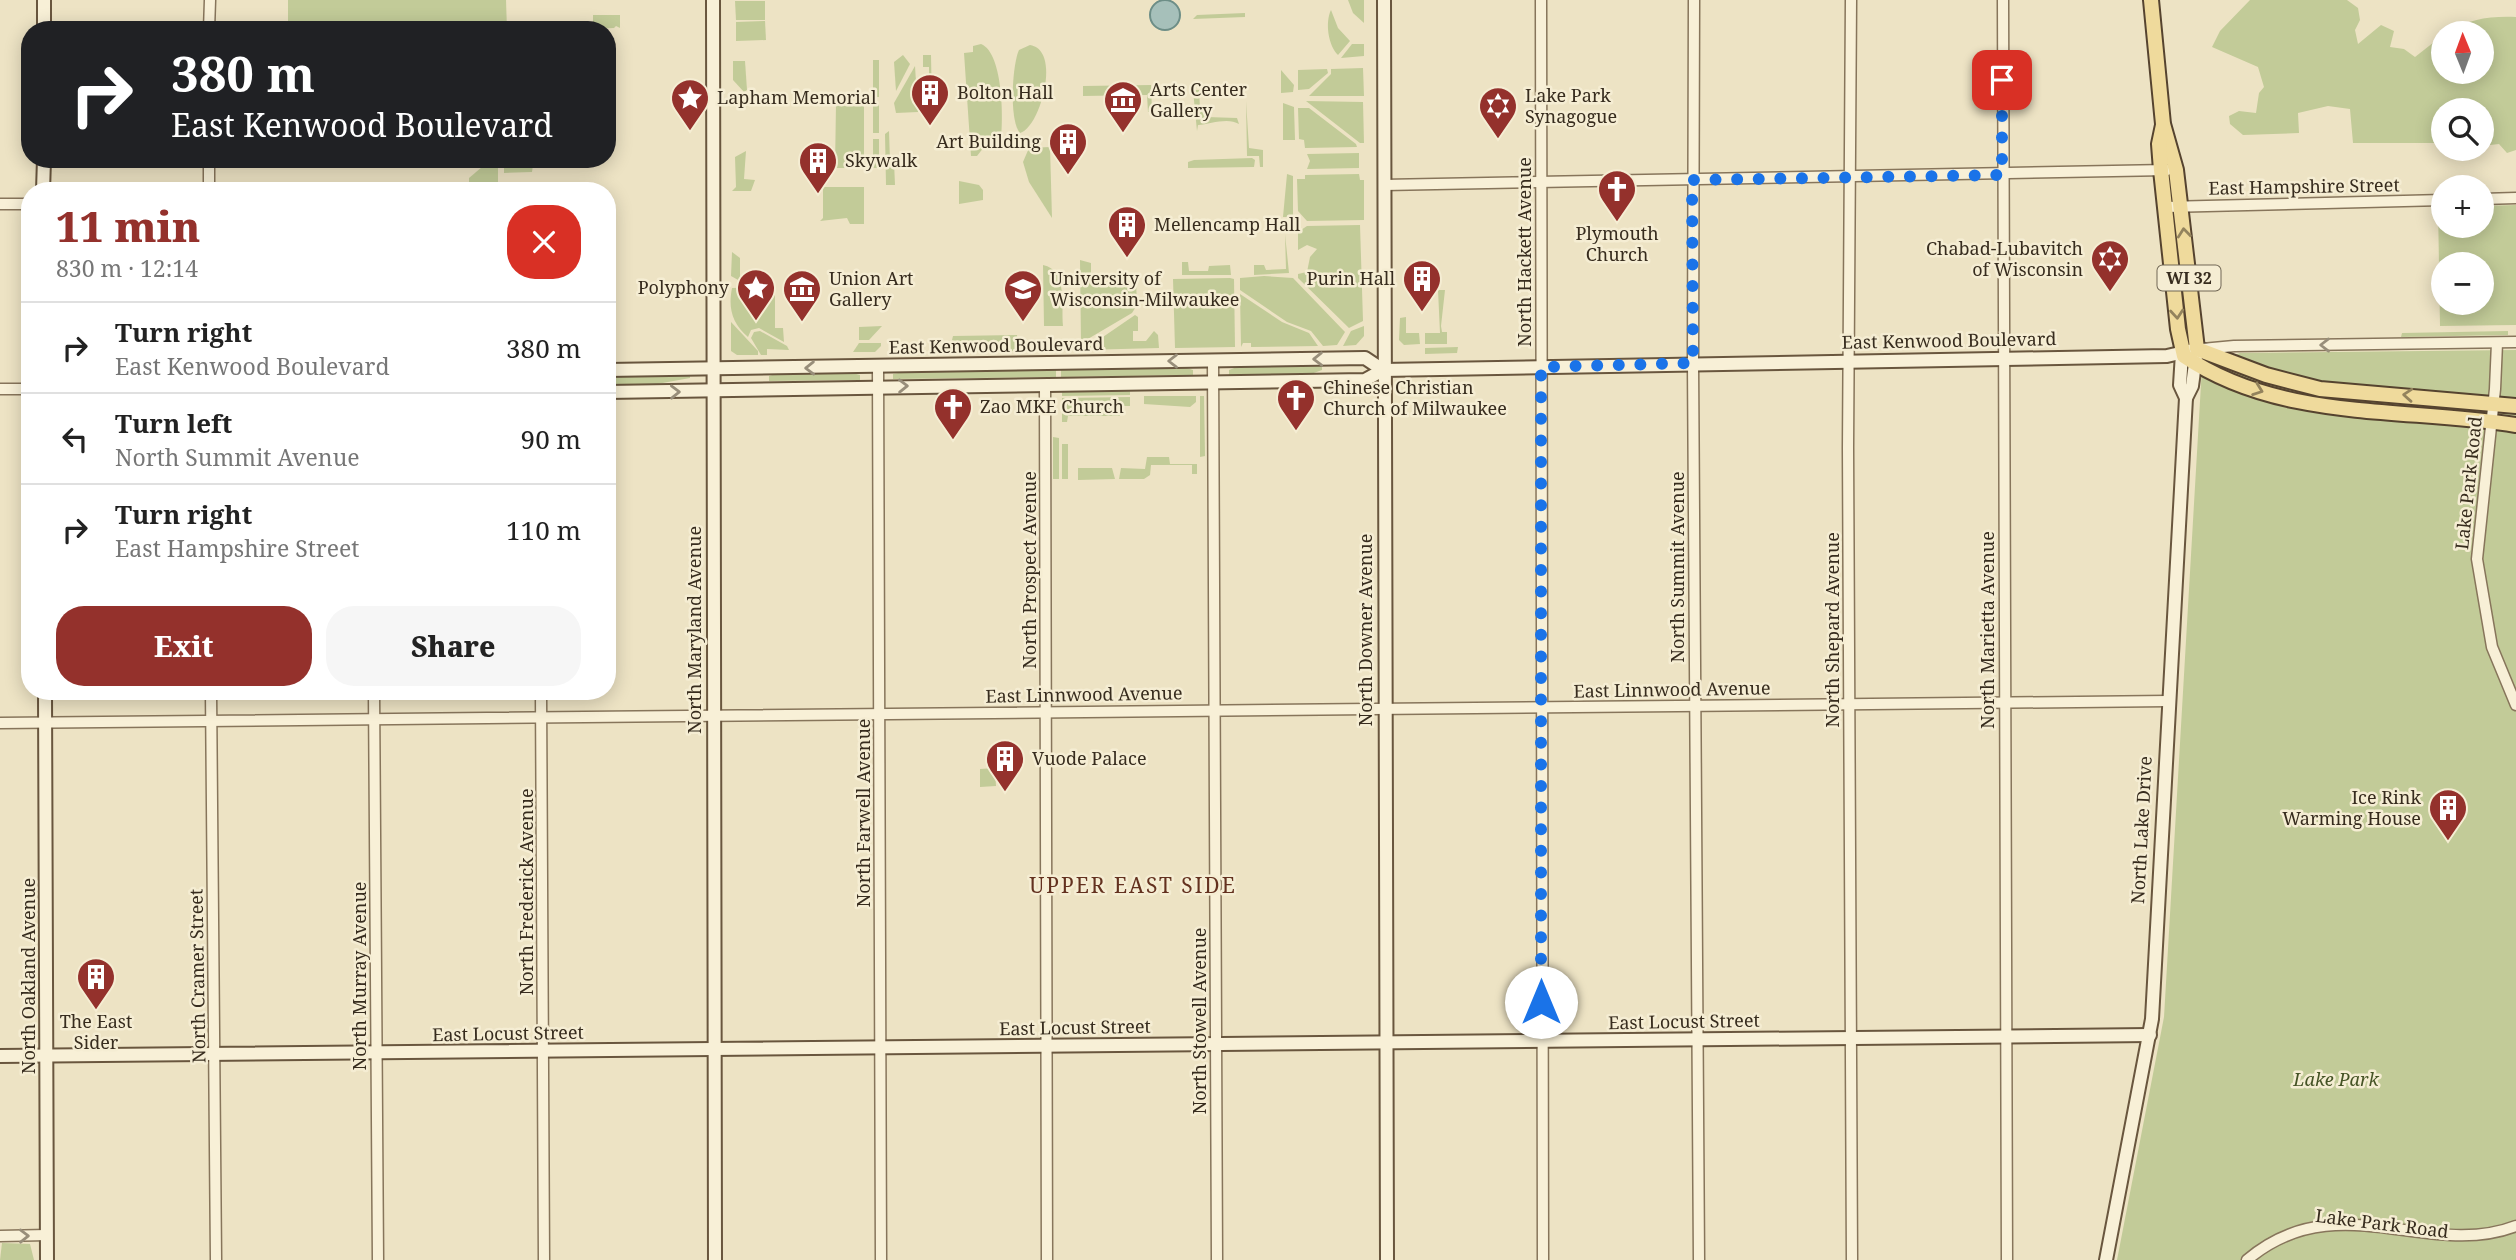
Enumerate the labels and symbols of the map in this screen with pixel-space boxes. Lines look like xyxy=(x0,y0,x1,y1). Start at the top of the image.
north arrow xyxy=(2431,21,2494,84)
pin xyxy=(1972,50,2032,110)
building icon: Bolton Hall xyxy=(909,72,951,127)
place icon: Lapham Memorial xyxy=(669,77,711,132)
place label: Arts Center Gallery xyxy=(1150,77,1248,122)
museum icon: Arts Center Gallery xyxy=(1102,79,1144,134)
place label: Bolton Hall xyxy=(957,80,1054,104)
place label: Lake Park Synagogue xyxy=(1525,83,1617,128)
place label: Lapham Memorial xyxy=(717,85,877,109)
synagogue icon: Lake Park Synagogue xyxy=(1477,85,1519,140)
building icon: Art Building xyxy=(1047,121,1089,176)
place label: Art Building xyxy=(936,129,1041,153)
building icon: Skywalk xyxy=(797,140,839,195)
place label: Skywalk xyxy=(845,148,918,172)
street label: North Hackett Avenue xyxy=(1512,157,1536,347)
church icon: Plymouth Church xyxy=(1596,168,1638,223)
street label: East Hampshire Street xyxy=(2208,172,2400,200)
building icon: Mellencamp Hall xyxy=(1106,204,1148,259)
place label: Mellencamp Hall xyxy=(1154,212,1301,236)
place label: Plymouth Church xyxy=(1575,221,1659,266)
one-way arrow xyxy=(2177,227,2192,238)
place label: Chabad-Lubavitch of Wisconsin xyxy=(1926,236,2083,281)
synagogue icon: Chabad-Lubavitch of Wisconsin xyxy=(2089,238,2131,293)
building icon: Purin Hall xyxy=(1401,258,1443,313)
place label: Union Art Gallery xyxy=(829,266,913,311)
place label: University of Wisconsin-Milwaukee xyxy=(1050,266,1239,311)
place label: Purin Hall xyxy=(1307,266,1395,290)
road number: WI 32 xyxy=(2158,266,2220,290)
place icon: Polyphony xyxy=(735,267,777,322)
museum icon: Union Art Gallery xyxy=(781,268,823,323)
school or university icon: University of Wisconsin-Milwaukee xyxy=(1002,268,1044,323)
place label: Polyphony xyxy=(638,275,730,299)
one-way arrow xyxy=(2169,308,2184,320)
street label: East Kenwood Boulevard xyxy=(1841,326,2057,354)
street label: East Kenwood Boulevard xyxy=(888,331,1104,359)
one-way arrow xyxy=(2319,337,2329,353)
one-way arrow xyxy=(1312,352,1323,367)
one-way arrow xyxy=(1167,353,1178,369)
one-way arrow xyxy=(805,360,816,375)
place label: Chinese Christian Church of Milwaukee xyxy=(1323,375,1507,420)
church icon: Chinese Christian Church of Milwaukee xyxy=(1275,377,1317,432)
one-way arrow xyxy=(898,378,909,394)
one-way arrow xyxy=(2251,382,2263,396)
one-way arrow xyxy=(670,384,681,399)
church icon: Zao MKE Church xyxy=(932,386,974,441)
one-way arrow xyxy=(2402,387,2413,402)
place label: Zao MKE Church xyxy=(980,394,1124,418)
street label: Lake Park Road xyxy=(2449,415,2487,551)
street label: North Prospect Avenue xyxy=(1017,471,1041,669)
street label: North Summit Avenue xyxy=(1665,471,1689,663)
street label: North Maryland Avenue xyxy=(682,526,706,734)
street label: North Marietta Avenue xyxy=(1975,531,1999,729)
street label: North Shepard Avenue xyxy=(1820,532,1844,728)
street label: North Downer Avenue xyxy=(1353,534,1377,726)
street label: East Linnwood Avenue xyxy=(1573,675,1771,703)
street label: East Linnwood Avenue xyxy=(985,680,1183,708)
street label: North Farwell Avenue xyxy=(851,719,875,907)
building icon: Vuode Palace xyxy=(984,738,1026,793)
place label: Vuode Palace xyxy=(1032,746,1147,770)
street label: North Lake Drive xyxy=(2125,755,2157,905)
place label: Ice Rink Warming House xyxy=(2282,785,2421,830)
building icon: Ice Rink Warming House xyxy=(2427,787,2469,842)
street label: North Frederick Avenue xyxy=(514,788,538,996)
district label: UPPER EAST SIDE xyxy=(1029,871,1237,899)
street label: North Oakland Avenue xyxy=(16,878,40,1074)
street label: North Murray Avenue xyxy=(347,882,371,1070)
street label: North Cramer Street xyxy=(183,889,211,1063)
street label: North Stowell Avenue xyxy=(1187,928,1211,1114)
building icon: The East Sider xyxy=(75,956,117,1011)
position arrow xyxy=(1504,965,1578,1039)
street label: East Locust Street xyxy=(1608,1008,1760,1034)
place label: The East Sider xyxy=(60,1009,132,1054)
street label: East Locust Street xyxy=(999,1014,1151,1040)
street label: East Locust Street xyxy=(432,1020,584,1046)
park label: Lake Park xyxy=(2292,1067,2379,1091)
street label: Lake Park Road xyxy=(2314,1203,2450,1243)
one-way arrow xyxy=(18,1228,29,1243)

